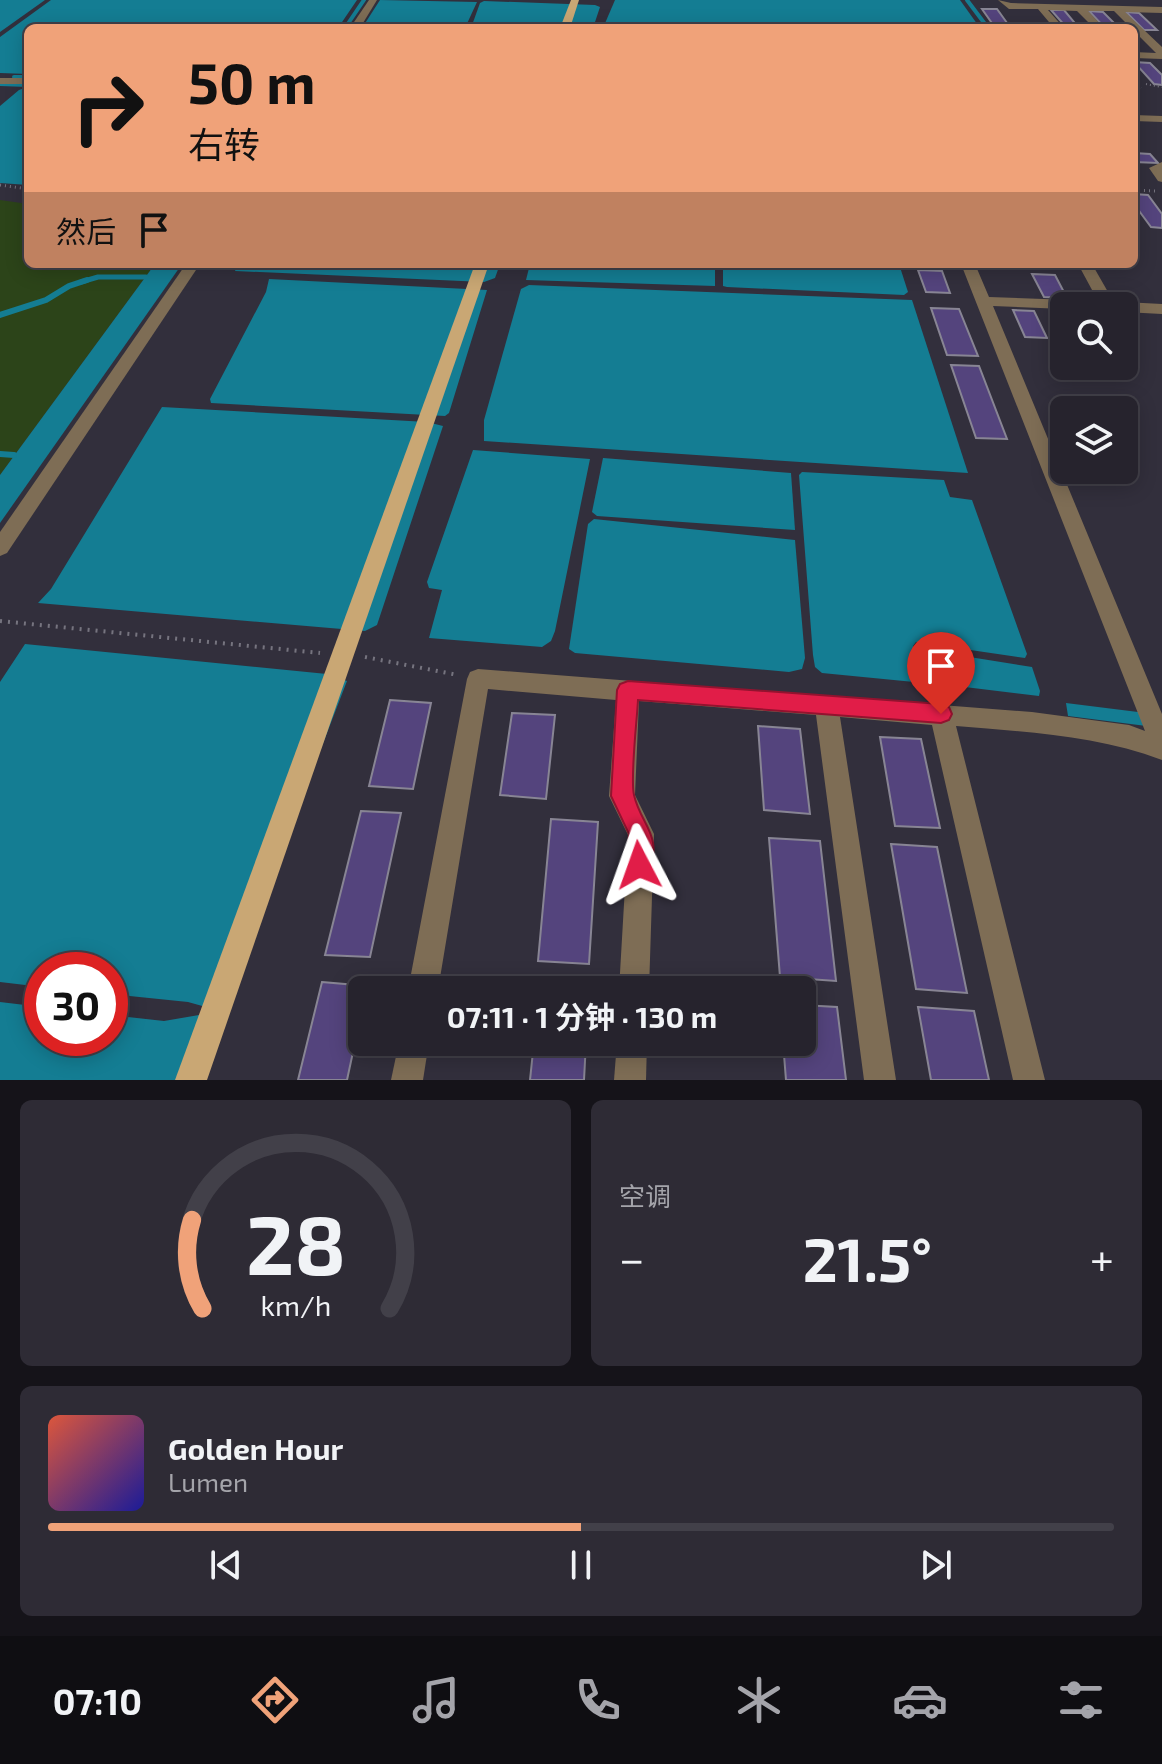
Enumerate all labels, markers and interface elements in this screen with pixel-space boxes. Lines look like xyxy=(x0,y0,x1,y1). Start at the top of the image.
text: 50 m xyxy=(188,48,316,115)
icon: right xyxy=(56,56,160,160)
text: 右转 xyxy=(188,122,260,165)
icon: arrive xyxy=(132,208,176,252)
text: 然后 xyxy=(56,213,116,249)
map controls xyxy=(1050,292,1138,484)
button: search xyxy=(1050,292,1138,380)
button: layers xyxy=(1050,396,1138,484)
pin xyxy=(907,632,975,714)
icon: arrive xyxy=(919,644,963,688)
position arrow xyxy=(597,823,681,907)
speed limit sign: 30 xyxy=(24,952,128,1056)
text: 07:11 · 1 分钟 · 130 m xyxy=(447,998,717,1034)
text: 空调 xyxy=(619,1180,671,1211)
text: 28 xyxy=(245,1192,346,1292)
text: 21.5° xyxy=(803,1222,932,1294)
text: − xyxy=(619,1231,645,1284)
text: + xyxy=(1090,1231,1114,1284)
text: km/h xyxy=(260,1287,331,1322)
text: Golden Hour xyxy=(168,1430,343,1466)
text: Lumen xyxy=(168,1466,248,1497)
icon: previous xyxy=(204,1543,248,1587)
icon: pause xyxy=(559,1543,603,1587)
icon: next xyxy=(914,1543,958,1587)
icon: directions xyxy=(247,1672,303,1728)
icon: music xyxy=(408,1672,464,1728)
icon: phone xyxy=(570,1672,626,1728)
icon: climate xyxy=(731,1672,787,1728)
icon: car xyxy=(892,1672,948,1728)
icon: filters xyxy=(1053,1672,1109,1728)
text: 07:10 xyxy=(53,1679,142,1722)

